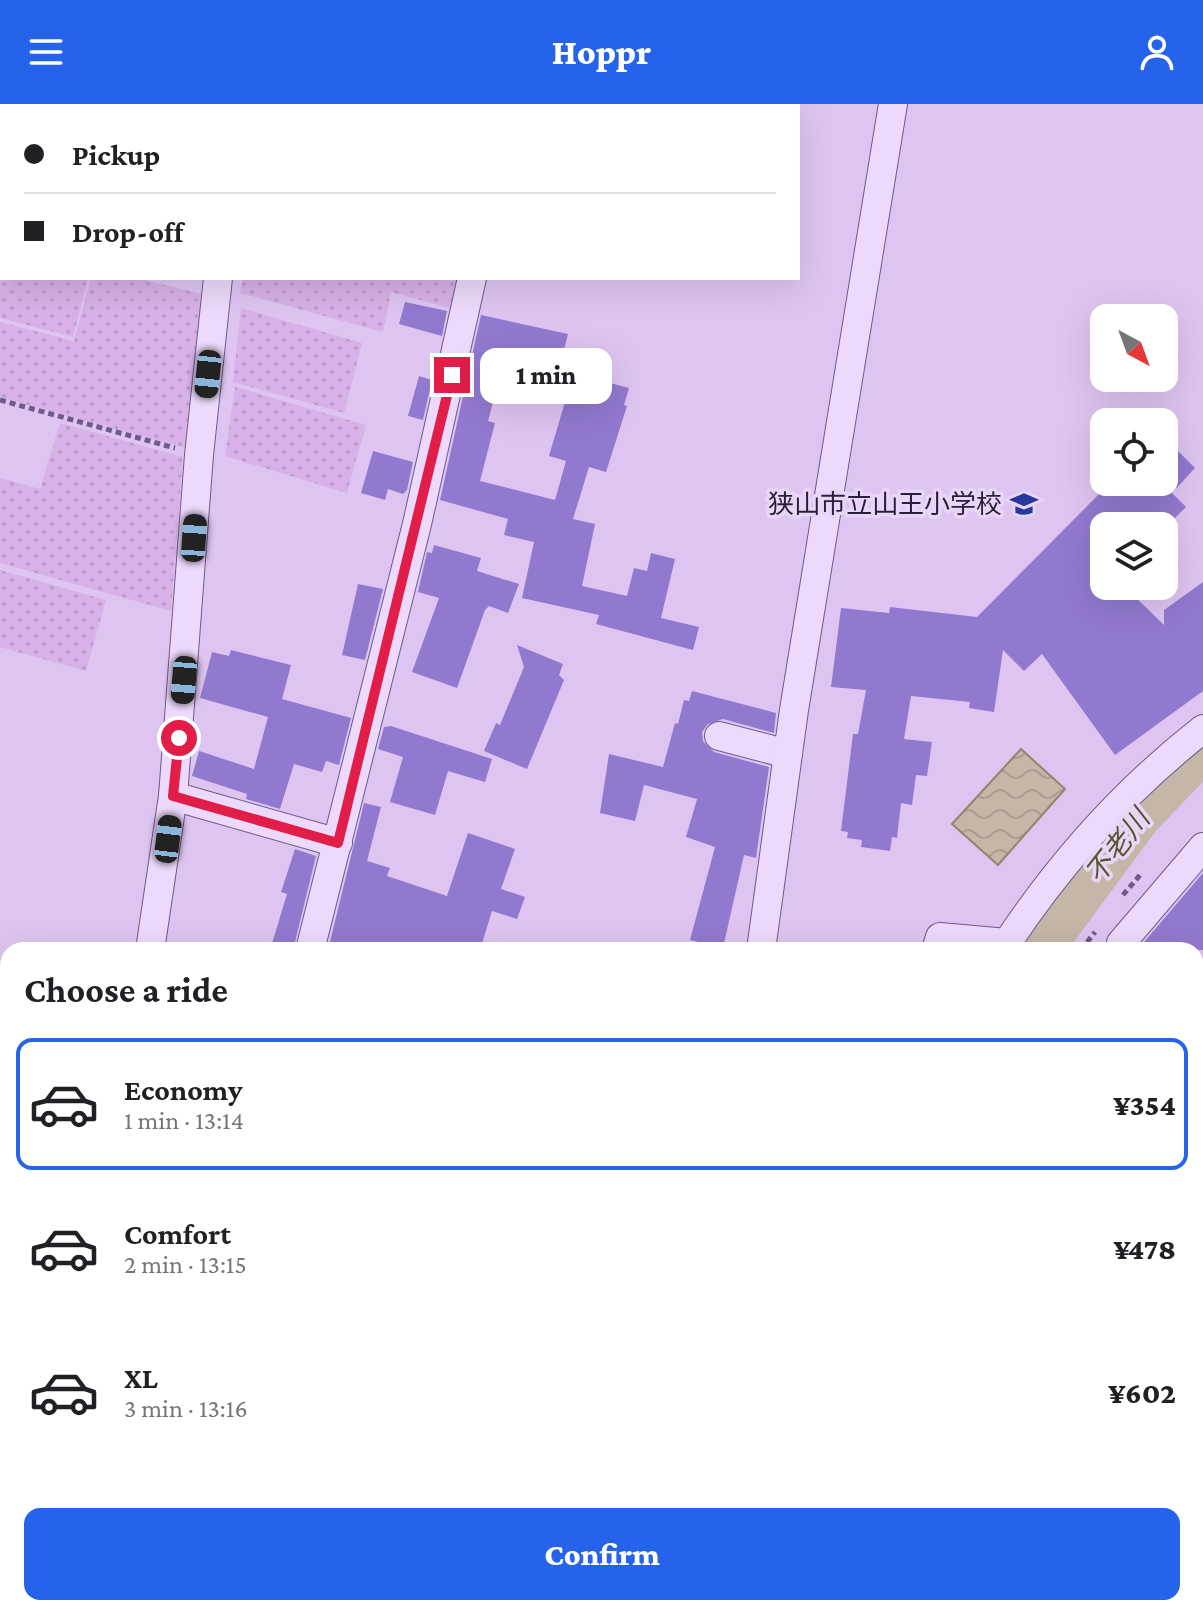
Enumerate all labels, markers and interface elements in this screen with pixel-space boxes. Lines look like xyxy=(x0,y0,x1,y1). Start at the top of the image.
icon: menu xyxy=(24,30,68,74)
icon: person xyxy=(1135,30,1179,74)
text: Hoppr xyxy=(552,32,651,72)
text: Pickup xyxy=(72,138,160,171)
text: Drop-off xyxy=(72,215,183,248)
north arrow xyxy=(1090,304,1178,392)
map controls xyxy=(1090,304,1178,600)
callout: 1 min xyxy=(480,347,612,403)
car xyxy=(194,349,222,399)
route end xyxy=(434,357,470,393)
text: 1 min xyxy=(516,361,576,390)
button: locate xyxy=(1090,408,1178,496)
school or university icon: 狭山市立山王小学校 xyxy=(1009,489,1039,519)
place label: 狭山市立山王小学校 xyxy=(768,490,1002,519)
button: layers xyxy=(1090,512,1178,600)
car xyxy=(180,513,208,563)
car xyxy=(170,655,198,705)
route start xyxy=(161,720,197,756)
water label: 不老川 xyxy=(1079,801,1157,889)
car xyxy=(153,814,183,864)
text: Choose a ride xyxy=(24,970,228,1010)
icon: car xyxy=(28,1068,100,1140)
text: Economy xyxy=(124,1073,243,1106)
text: ¥354 xyxy=(1113,1088,1176,1121)
text: 1 min · 13:14 xyxy=(124,1106,244,1135)
icon: car xyxy=(28,1212,100,1284)
text: Comfort xyxy=(124,1217,231,1250)
text: ¥478 xyxy=(1113,1232,1176,1265)
text: 2 min · 13:15 xyxy=(124,1250,247,1279)
icon: car xyxy=(28,1356,100,1428)
text: XL xyxy=(124,1361,158,1394)
text: ¥602 xyxy=(1108,1376,1176,1409)
text: 3 min · 13:16 xyxy=(124,1394,248,1423)
button: Confirm xyxy=(24,1508,1180,1600)

